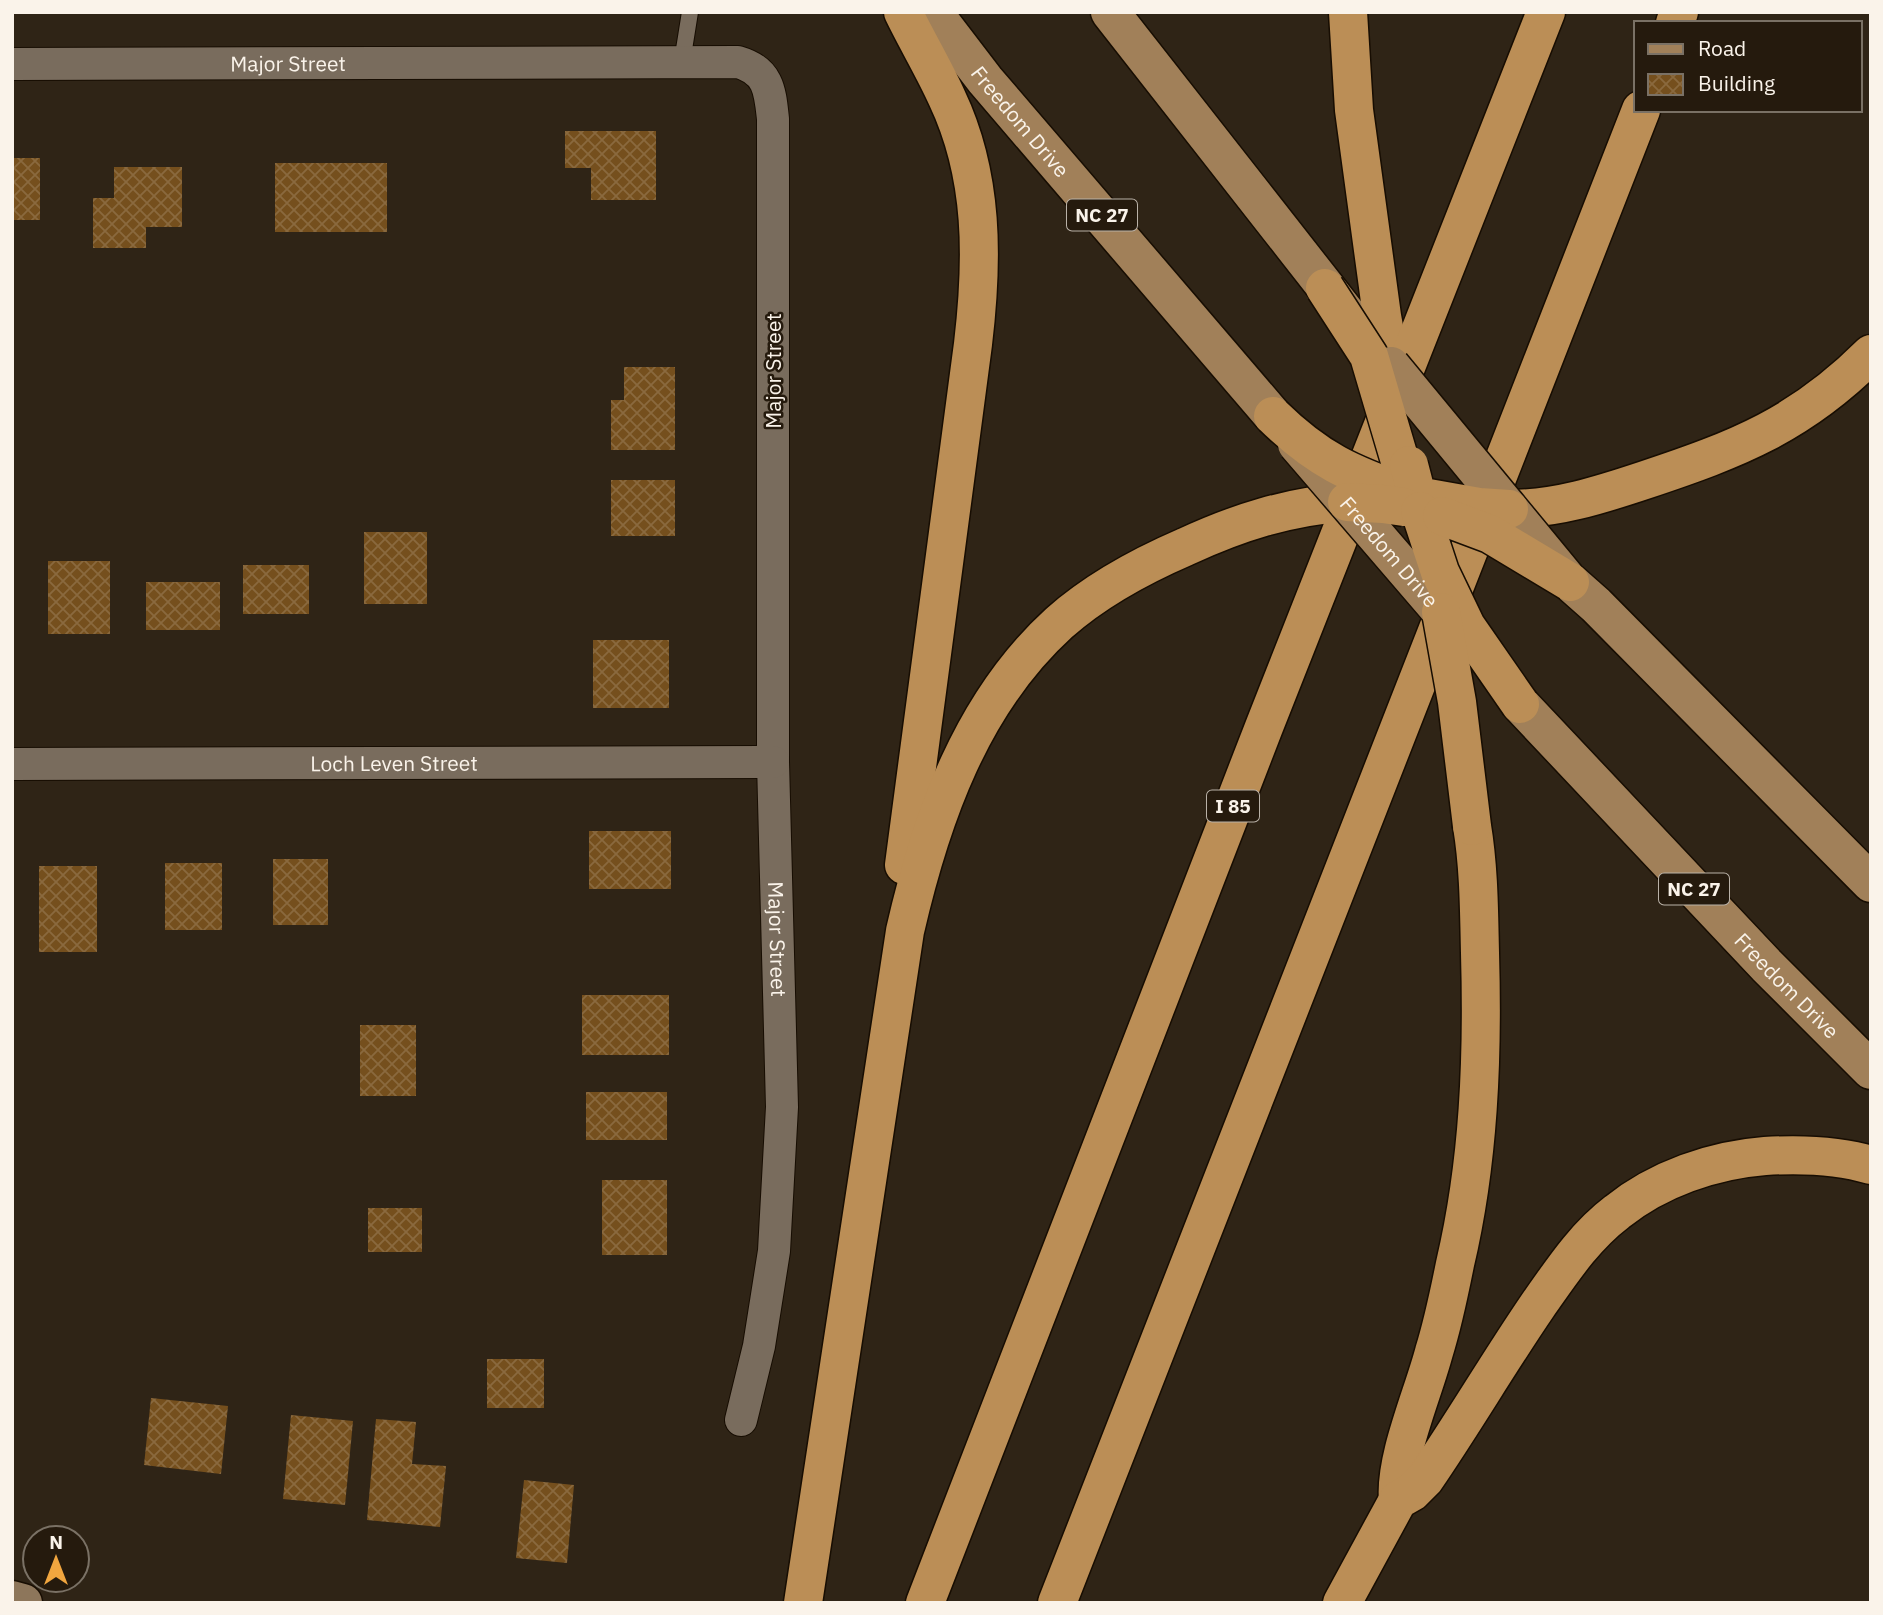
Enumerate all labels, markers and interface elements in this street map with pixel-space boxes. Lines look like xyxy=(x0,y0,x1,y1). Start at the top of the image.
legend xyxy=(1634,21,1862,112)
text: Road xyxy=(1698,34,1746,62)
street label: Major Street xyxy=(230,49,346,77)
street label: Freedom Drive xyxy=(965,60,1076,183)
text: Building xyxy=(1698,69,1775,97)
road number: NC 27 xyxy=(1067,200,1137,230)
street label: Major Street xyxy=(759,313,787,429)
street label: Freedom Drive xyxy=(1334,490,1445,613)
street label: Loch Leven Street xyxy=(310,749,478,777)
road number: I 85 xyxy=(1207,790,1259,821)
road number: NC 27 xyxy=(1659,874,1729,904)
street label: Major Street xyxy=(762,881,793,997)
street label: Freedom Drive xyxy=(1729,926,1845,1044)
north arrow xyxy=(21,1524,91,1594)
text: N xyxy=(49,1530,63,1554)

